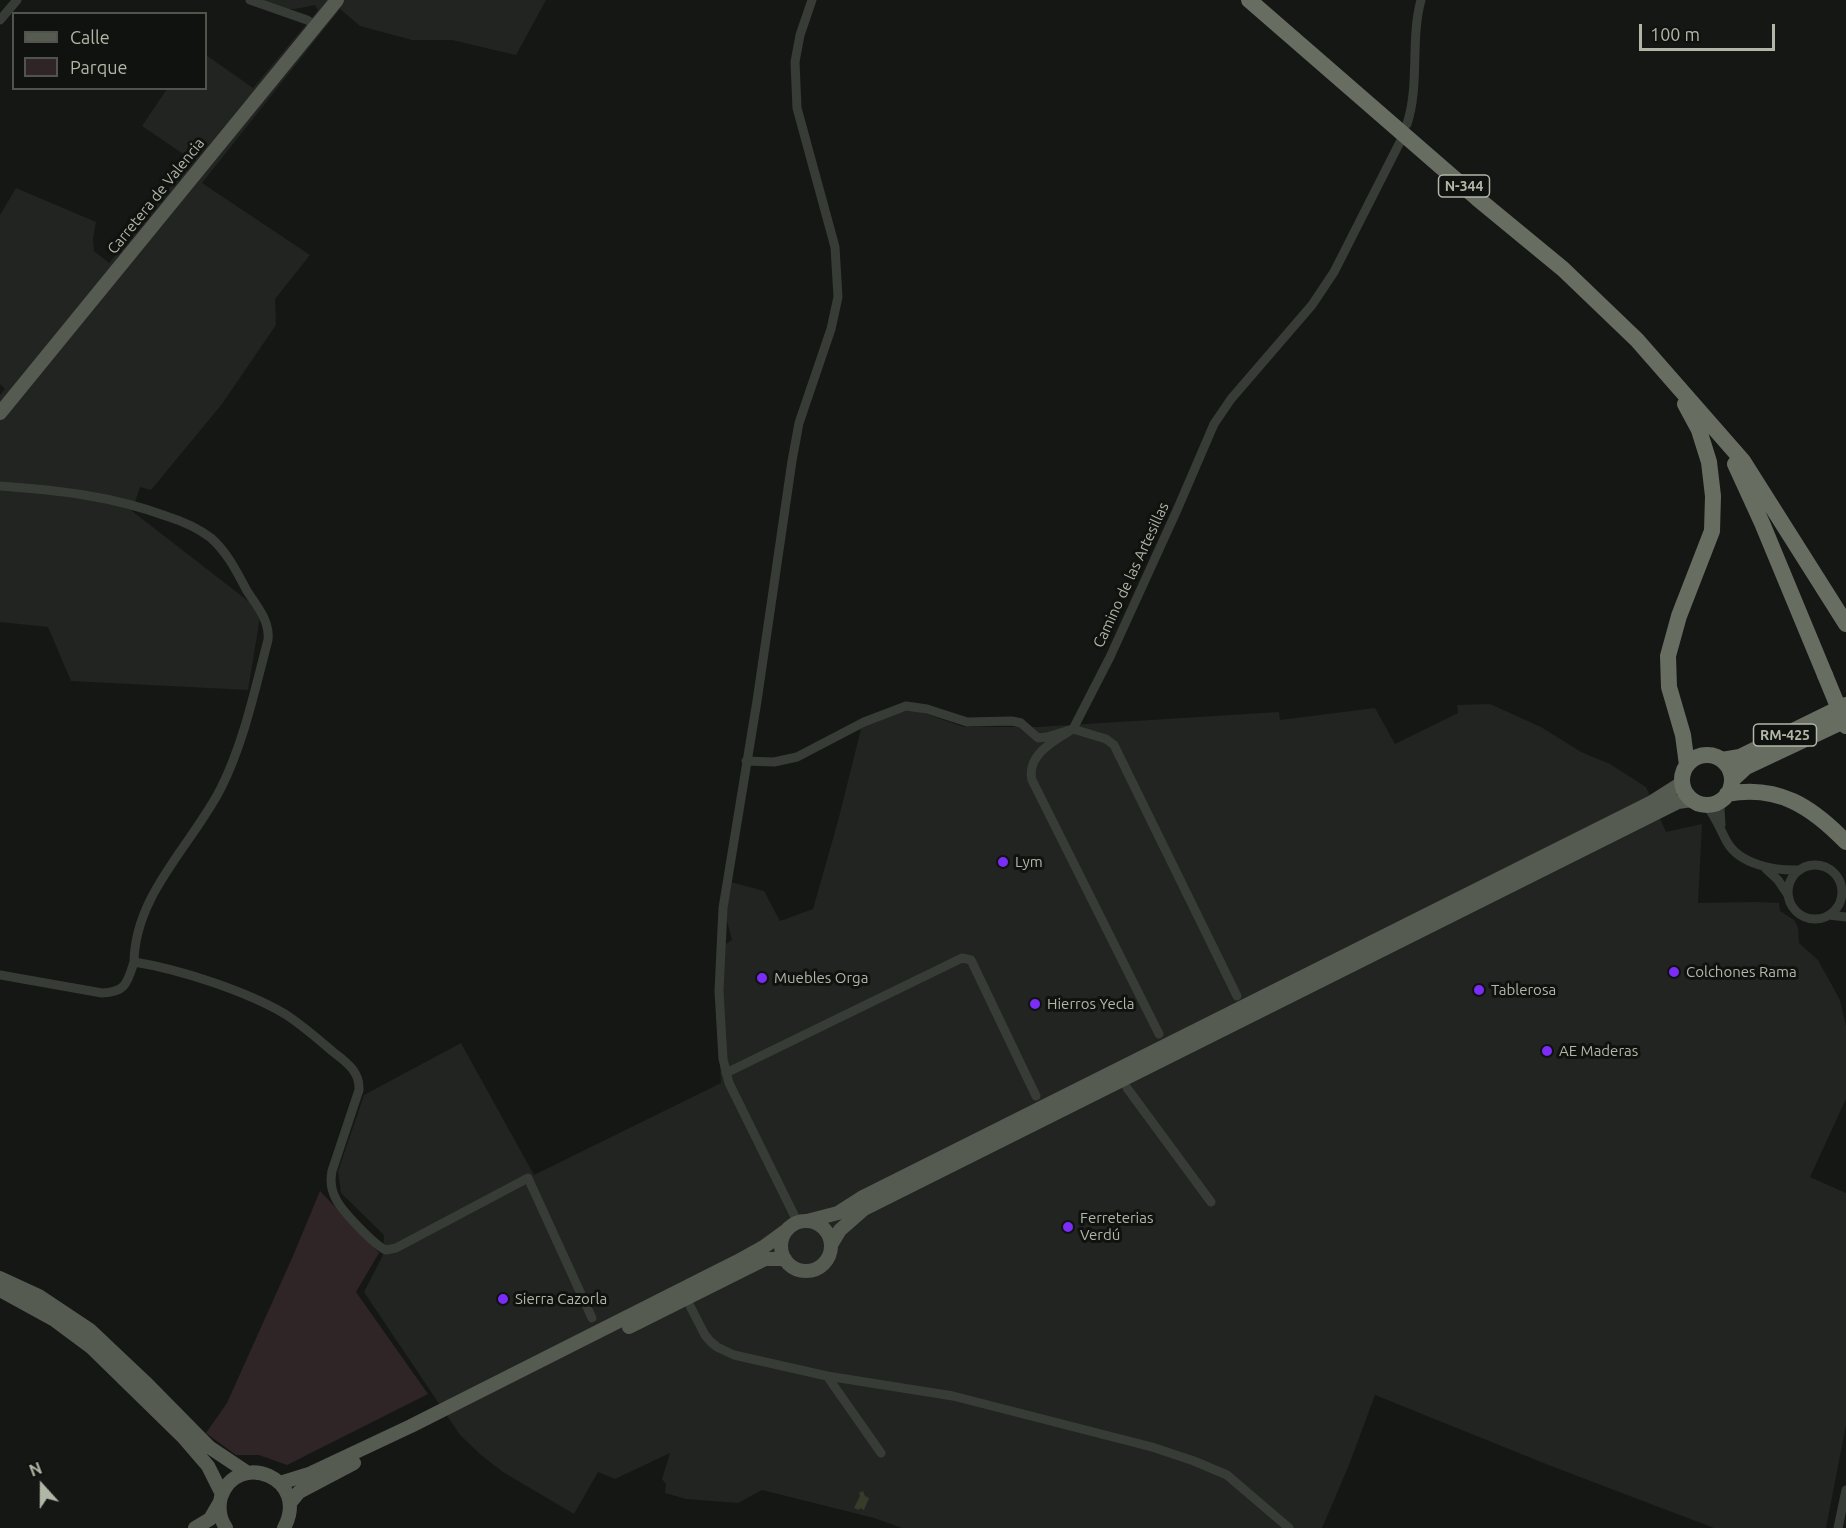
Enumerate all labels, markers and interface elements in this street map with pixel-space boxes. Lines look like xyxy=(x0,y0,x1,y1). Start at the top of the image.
legend xyxy=(12,12,207,90)
scale bar xyxy=(1642,12,1778,50)
text: 100 m xyxy=(1650,24,1700,44)
text: Calle xyxy=(70,27,110,47)
text: Parque xyxy=(70,57,127,77)
street label: Carretera de Valencia xyxy=(104,134,208,258)
road number: N-344 xyxy=(1438,175,1490,197)
street label: Camino de las Artesillas xyxy=(1089,499,1173,651)
road number: RM-425 xyxy=(1754,724,1816,746)
place label: Lym xyxy=(1015,853,1043,871)
marker: Lym xyxy=(996,855,1010,869)
place label: Colchones Rama xyxy=(1686,963,1797,981)
marker: Colchones Rama xyxy=(1667,965,1681,979)
place label: Muebles Orga xyxy=(774,969,868,987)
marker: Muebles Orga xyxy=(755,971,769,985)
place label: Tablerosa xyxy=(1491,981,1556,999)
marker: Tablerosa xyxy=(1472,983,1486,997)
place label: Hierros Yecla xyxy=(1047,995,1134,1013)
marker: Hierros Yecla xyxy=(1028,997,1042,1011)
place label: AE Maderas xyxy=(1559,1042,1638,1060)
marker: AE Maderas xyxy=(1540,1044,1554,1058)
place label: Ferreterias Verdú xyxy=(1080,1209,1153,1244)
marker: Ferreterias Verdú xyxy=(1061,1220,1075,1234)
place label: Sierra Cazorla xyxy=(515,1290,607,1308)
marker: Sierra Cazorla xyxy=(496,1292,510,1306)
north arrow xyxy=(12,1456,72,1516)
text: N xyxy=(27,1459,44,1480)

